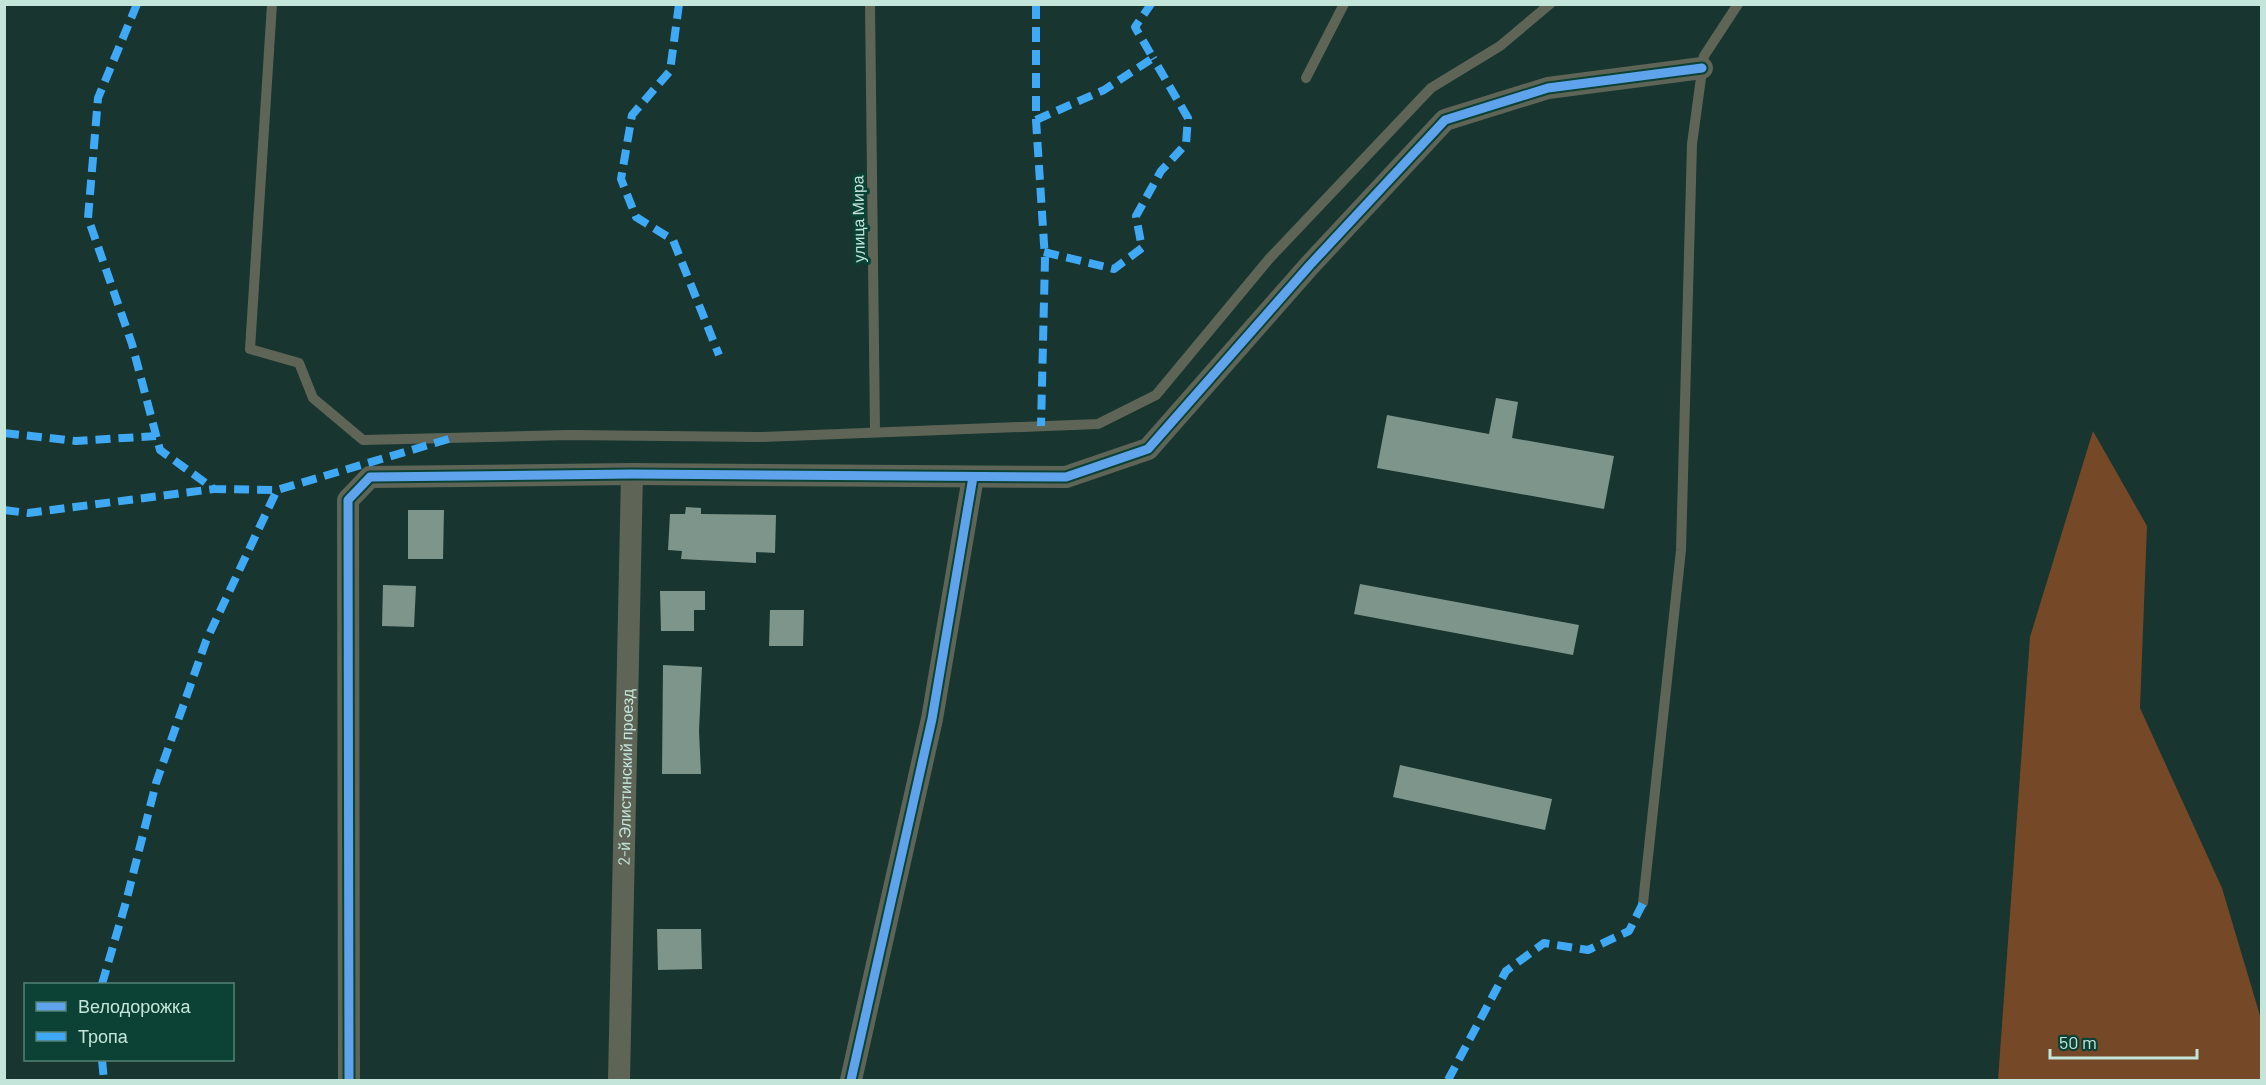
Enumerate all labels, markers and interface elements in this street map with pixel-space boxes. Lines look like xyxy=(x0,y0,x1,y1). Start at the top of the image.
street label: улица Мира xyxy=(847,175,868,263)
street label: 2-й Элистинский проезд xyxy=(614,688,636,866)
legend xyxy=(24,983,234,1061)
text: Велодорожка xyxy=(78,995,191,1017)
scale bar xyxy=(2050,1022,2197,1060)
text: Тропа xyxy=(78,1025,129,1047)
text: 50 m xyxy=(2059,1031,2097,1053)

